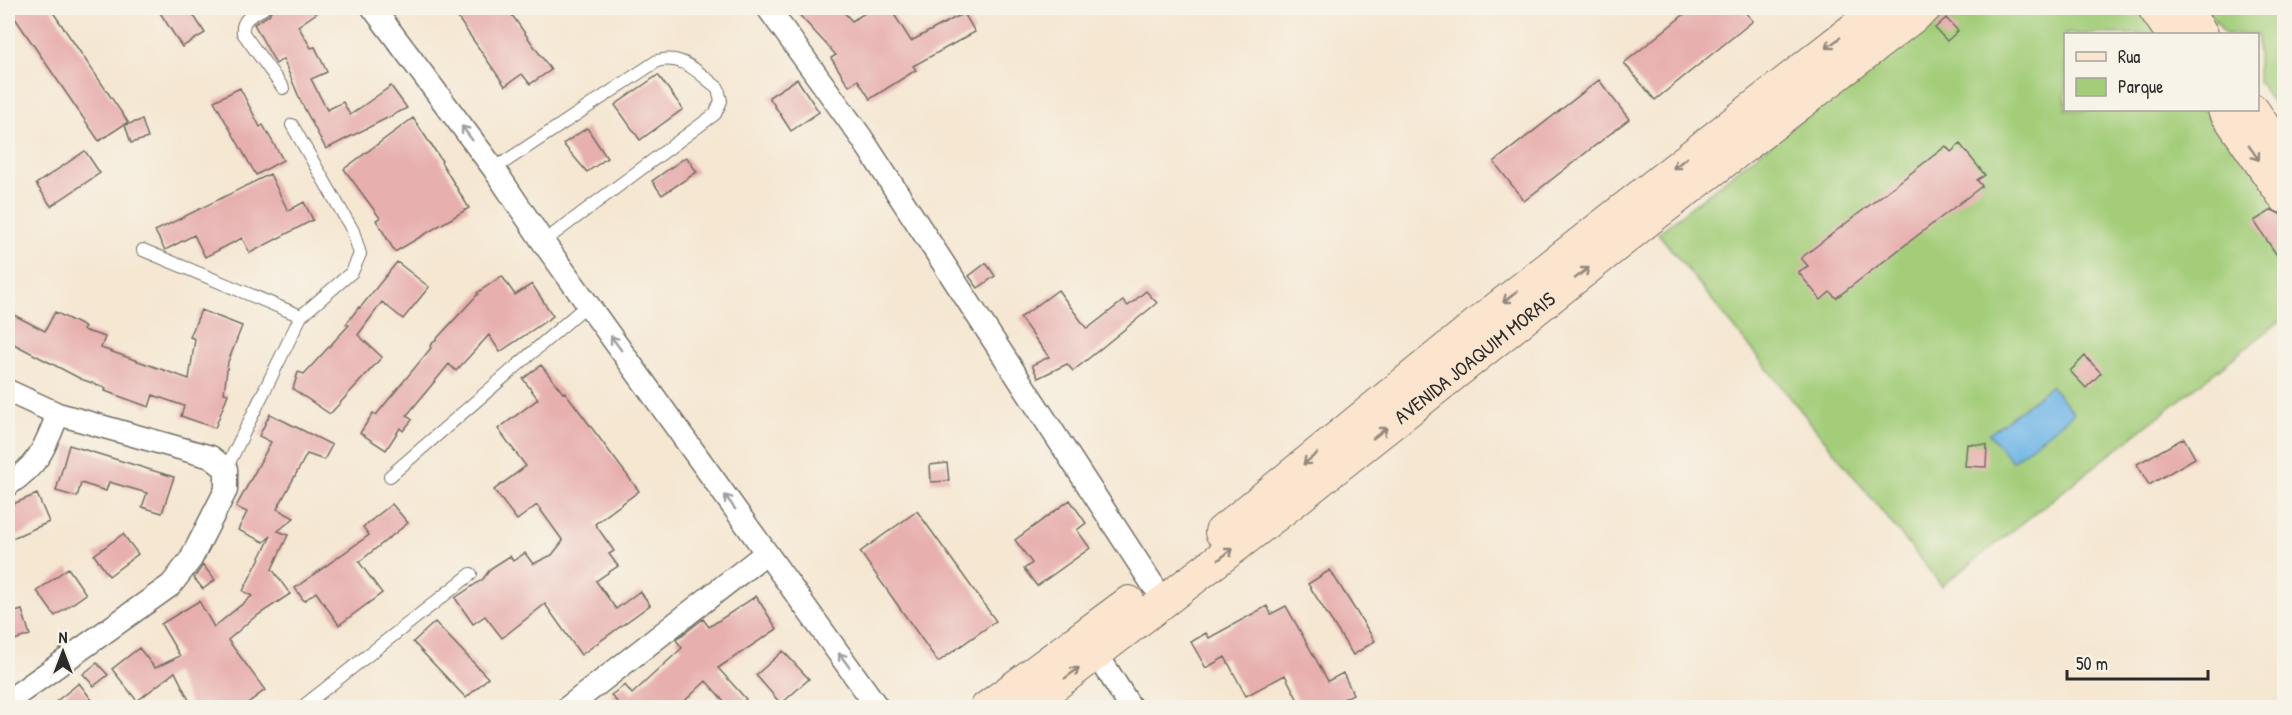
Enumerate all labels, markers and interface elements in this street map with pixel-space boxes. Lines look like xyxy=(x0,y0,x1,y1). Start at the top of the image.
legend xyxy=(2064,33,2259,111)
one-way arrow xyxy=(1826,36,1842,49)
text: Rua xyxy=(2118,44,2140,69)
text: Parque xyxy=(2118,74,2163,99)
one-way arrow xyxy=(461,125,474,141)
one-way arrow xyxy=(2248,144,2260,161)
one-way arrow xyxy=(1672,157,1688,170)
one-way arrow xyxy=(1574,266,1590,279)
street label: AVENIDA JOAQUIM MORAIS xyxy=(1388,285,1561,430)
one-way arrow xyxy=(1503,291,1519,304)
one-way arrow xyxy=(610,336,622,352)
one-way arrow xyxy=(1372,427,1388,440)
one-way arrow xyxy=(1302,453,1318,466)
one-way arrow xyxy=(724,494,736,511)
one-way arrow xyxy=(1218,547,1234,560)
north arrow xyxy=(33,622,93,682)
text: N xyxy=(59,626,68,648)
scale bar xyxy=(2067,643,2208,681)
text: 50 m xyxy=(2076,651,2108,676)
one-way arrow xyxy=(838,653,850,669)
one-way arrow xyxy=(1063,666,1079,679)

